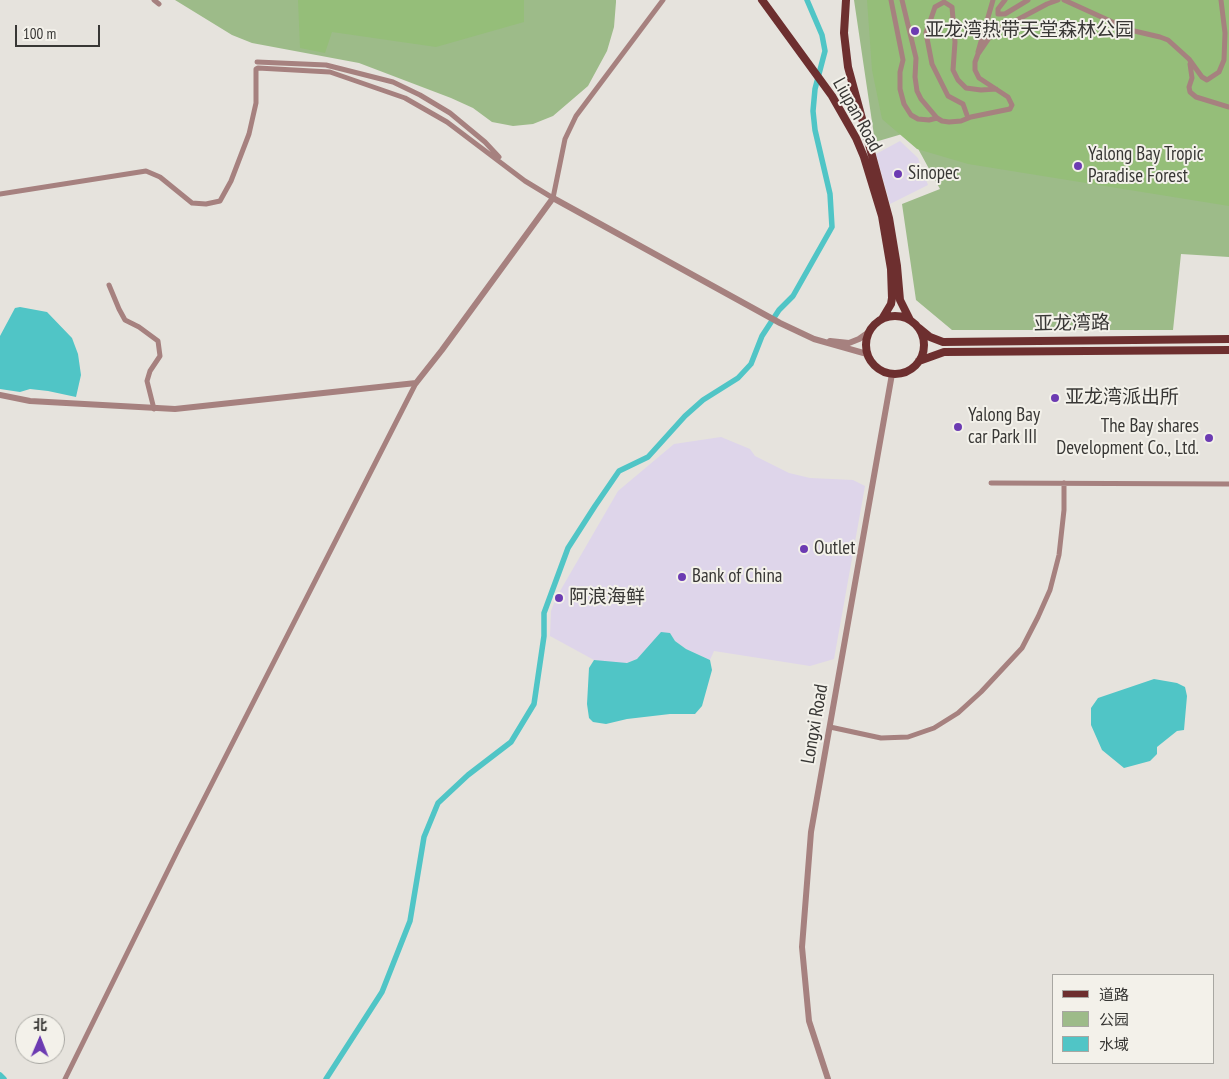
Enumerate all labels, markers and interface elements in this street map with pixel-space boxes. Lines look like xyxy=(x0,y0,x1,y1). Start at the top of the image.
scale bar xyxy=(18,15,102,47)
place label: 亚龙湾热带天堂森林公园 xyxy=(925,20,1134,42)
text: 100 m xyxy=(23,24,56,43)
marker: 亚龙湾热带天堂森林公园 xyxy=(909,25,921,37)
street label: Liupan Road xyxy=(827,74,887,156)
place label: Yalong Bay Tropic Paradise Forest xyxy=(1088,144,1204,188)
marker: Yalong Bay Tropic Paradise Forest xyxy=(1072,160,1084,172)
place label: Sinopec xyxy=(908,163,960,185)
marker: Sinopec xyxy=(892,168,904,180)
street label: 亚龙湾路 xyxy=(1034,312,1110,336)
place label: 亚龙湾派出所 xyxy=(1065,387,1179,409)
marker: 亚龙湾派出所 xyxy=(1049,392,1061,404)
place label: Yalong Bay car Park III xyxy=(968,405,1040,449)
place label: The Bay shares Development Co., Ltd. xyxy=(1056,416,1199,460)
marker: Yalong Bay car Park III xyxy=(952,421,964,433)
marker: The Bay shares Development Co., Ltd. xyxy=(1203,432,1215,444)
place label: Outlet xyxy=(814,538,855,560)
marker: Outlet xyxy=(798,543,810,555)
place label: Bank of China xyxy=(692,566,782,588)
marker: Bank of China xyxy=(676,571,688,583)
place label: 阿浪海鲜 xyxy=(569,587,645,609)
marker: 阿浪海鲜 xyxy=(553,592,565,604)
street label: Longxi Road xyxy=(797,683,833,765)
legend xyxy=(1052,974,1214,1064)
text: 道路 xyxy=(1099,985,1129,1004)
text: 公园 xyxy=(1099,1010,1129,1029)
north arrow xyxy=(15,1014,65,1064)
text: 北 xyxy=(33,1016,47,1034)
text: 水域 xyxy=(1099,1035,1129,1054)

